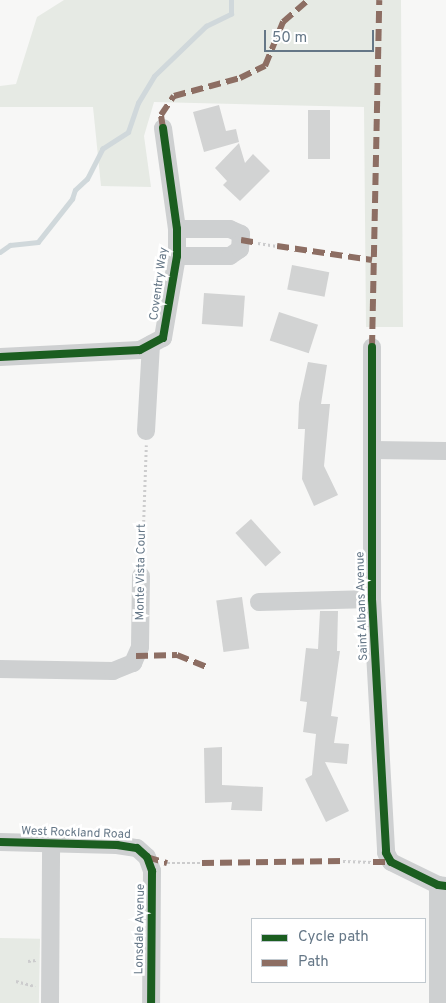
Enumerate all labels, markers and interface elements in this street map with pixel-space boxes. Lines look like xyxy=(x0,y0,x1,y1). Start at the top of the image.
scale bar xyxy=(266,20,376,52)
text: 50 m xyxy=(272,29,307,48)
street label: Coventry Way xyxy=(148,246,172,322)
street label: Monte Vista Court xyxy=(134,523,150,621)
street label: Saint Albans Avenue xyxy=(354,551,372,661)
street label: West Rockland Road xyxy=(21,825,131,843)
street label: Lonsdale Avenue xyxy=(133,883,149,975)
legend xyxy=(251,918,426,983)
text: Cycle path xyxy=(298,928,369,947)
text: Path xyxy=(298,953,329,972)

